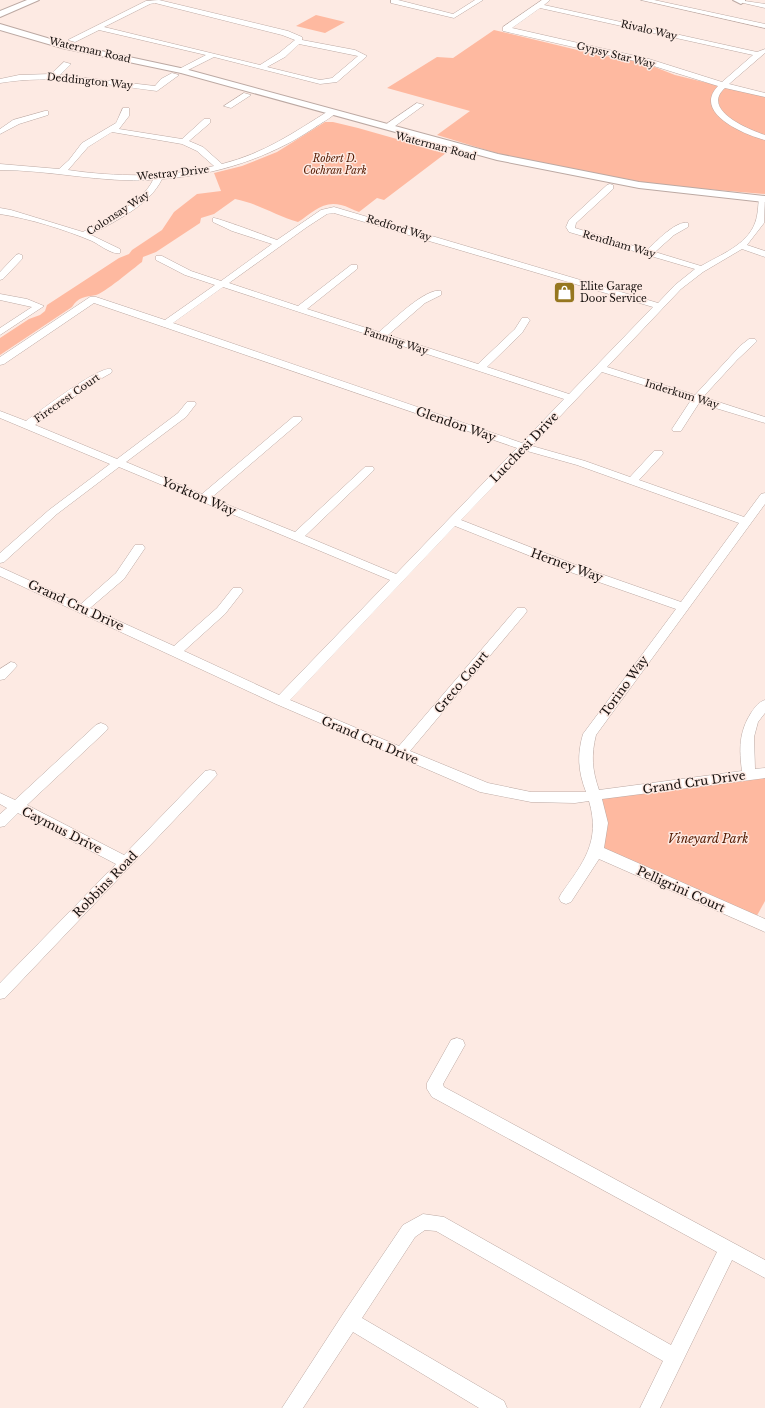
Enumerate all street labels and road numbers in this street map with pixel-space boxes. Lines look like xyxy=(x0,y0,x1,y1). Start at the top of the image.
street label: Rivalo Way xyxy=(619,17,679,43)
street label: Waterman Road xyxy=(47,34,132,66)
street label: Gypsy Star Way xyxy=(575,39,657,71)
street label: Deddington Way xyxy=(46,70,134,92)
street label: Waterman Road xyxy=(393,129,478,163)
street label: Westray Drive xyxy=(135,163,210,183)
street label: Colonsay Way xyxy=(84,188,152,238)
street label: Redford Way xyxy=(365,212,434,244)
street label: Rendham Way xyxy=(581,227,658,261)
street label: Fanning Way xyxy=(362,324,430,358)
street label: Firecrest Court xyxy=(32,370,103,425)
street label: Inderkum Way xyxy=(643,377,721,412)
street label: Glendon Way xyxy=(414,403,498,445)
street label: Lucchesi Drive xyxy=(487,409,561,485)
street label: Yorkton Way xyxy=(159,473,239,519)
street label: Herney Way xyxy=(529,545,605,585)
street label: Grand Cru Drive xyxy=(26,576,126,634)
street label: Greco Court xyxy=(431,648,492,716)
street label: Torino Way xyxy=(597,652,651,720)
street label: Grand Cru Drive xyxy=(319,713,421,767)
street label: Grand Cru Drive xyxy=(642,767,747,797)
street label: Caymus Drive xyxy=(19,803,105,857)
street label: Robbins Road xyxy=(70,848,140,920)
street label: Pelligrini Court xyxy=(634,863,728,915)

